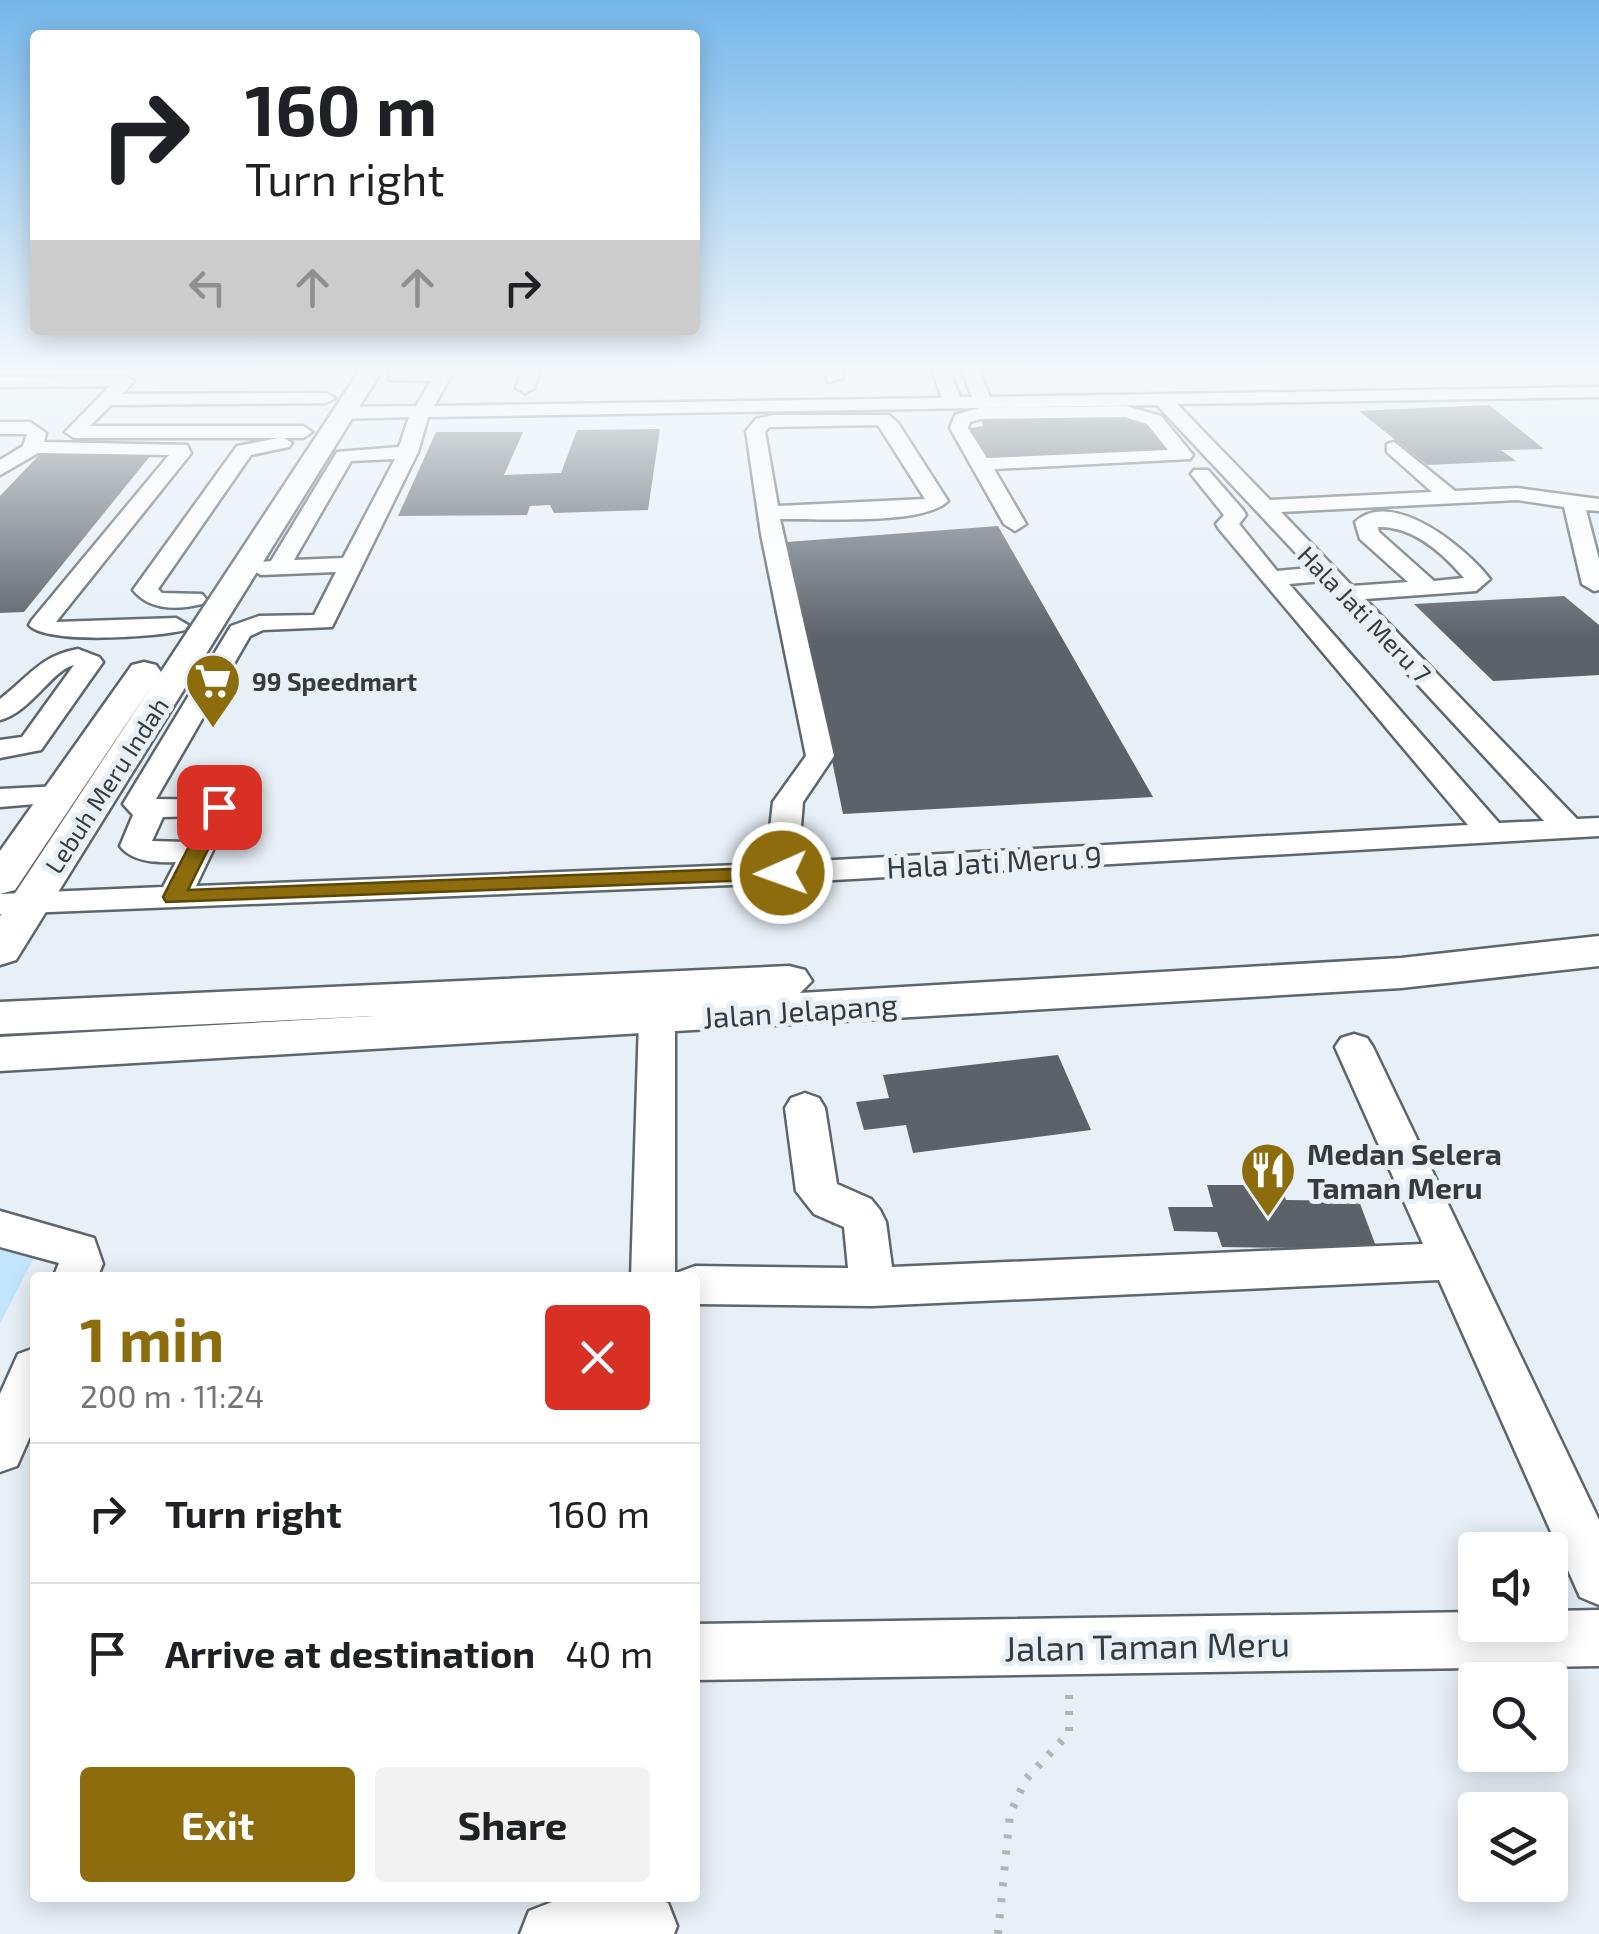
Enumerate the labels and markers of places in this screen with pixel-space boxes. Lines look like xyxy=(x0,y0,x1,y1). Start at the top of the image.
supermarket icon: 99 Speedmart xyxy=(183,651,243,730)
place label: 99 Speedmart xyxy=(252,666,417,696)
pin xyxy=(177,765,262,850)
place label: Medan Selera Taman Meru xyxy=(1307,1135,1502,1205)
restaurant icon: Medan Selera Taman Meru xyxy=(1238,1140,1298,1219)

